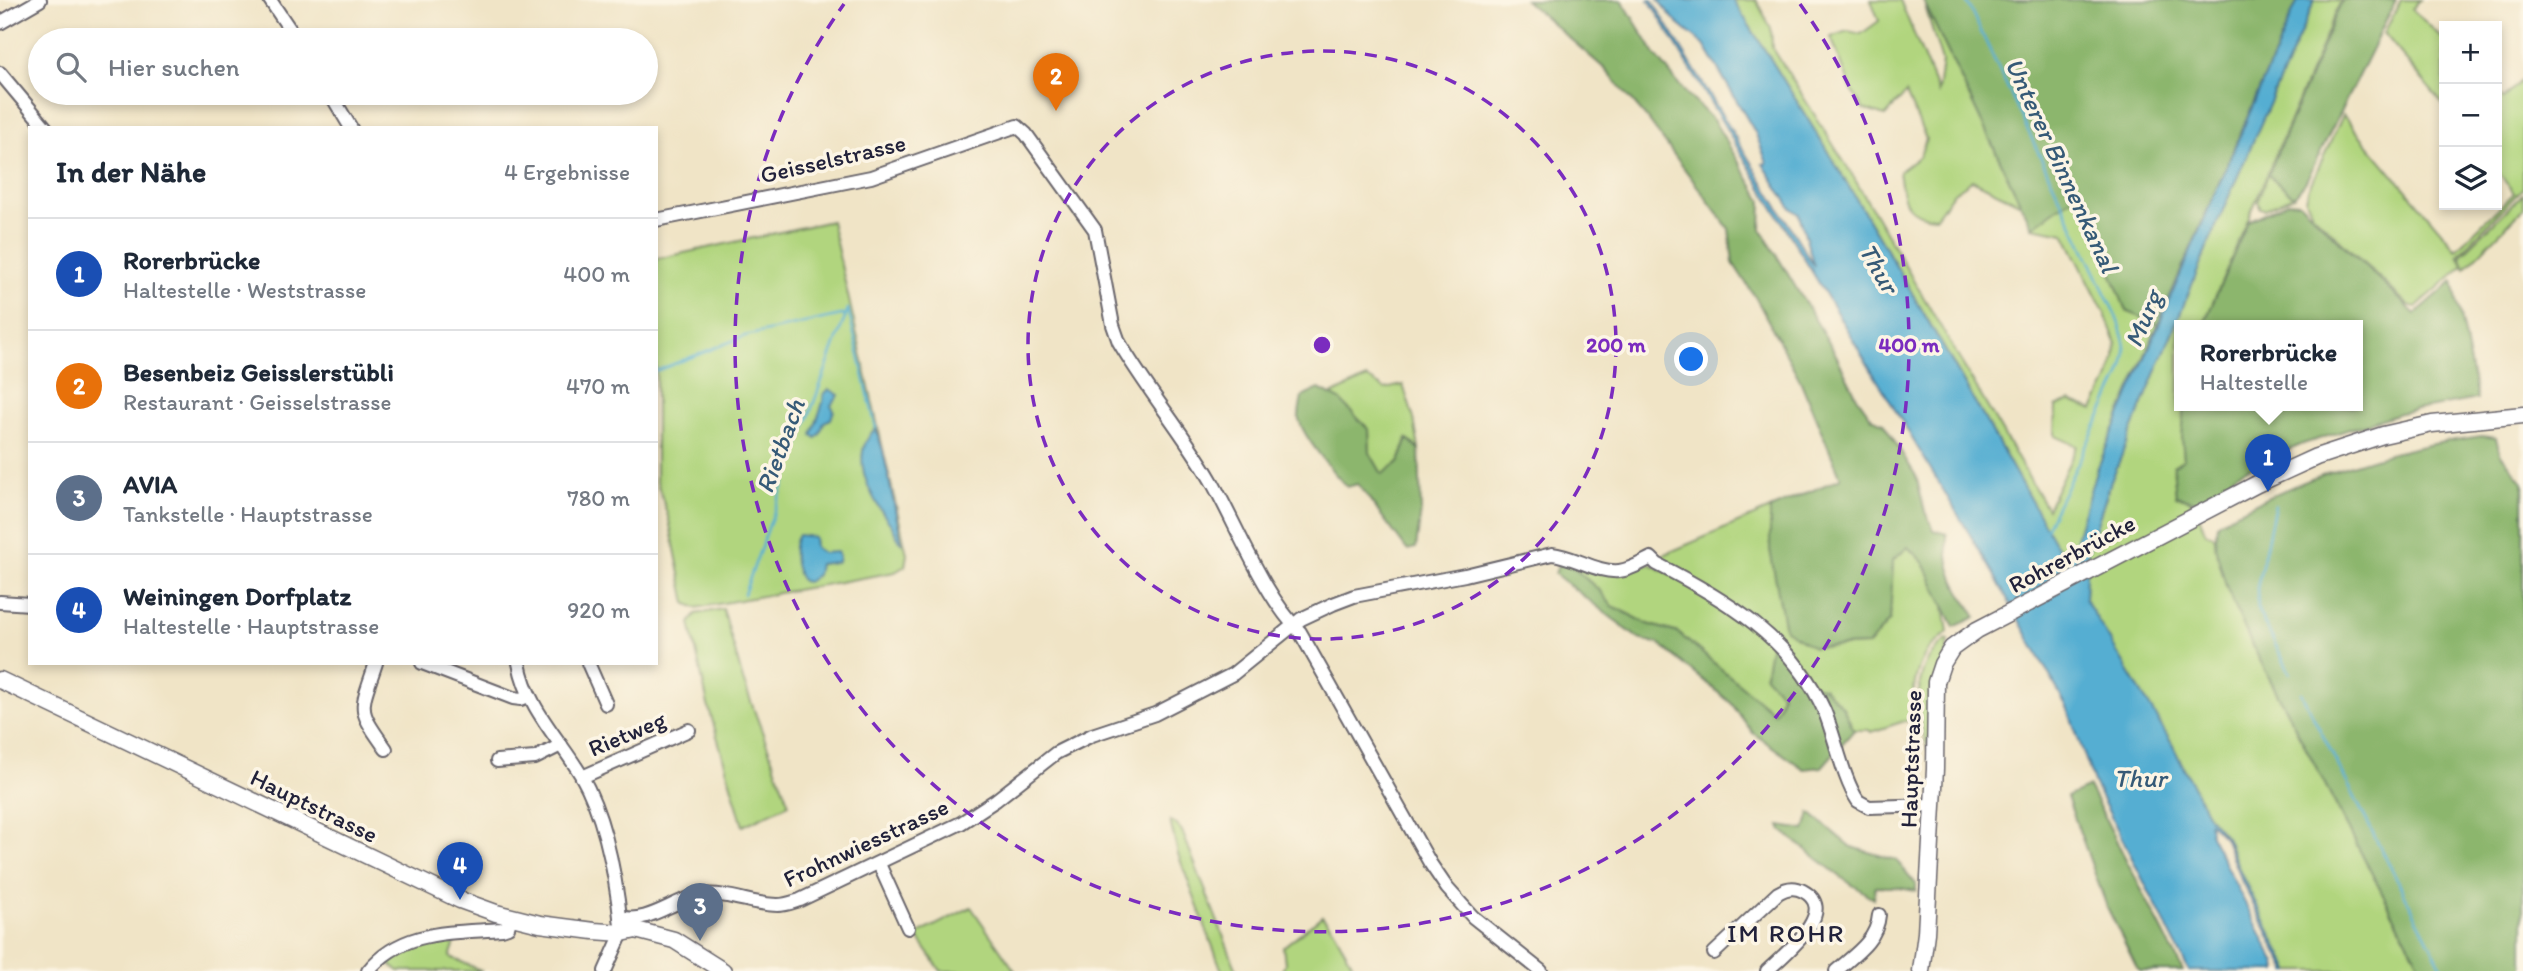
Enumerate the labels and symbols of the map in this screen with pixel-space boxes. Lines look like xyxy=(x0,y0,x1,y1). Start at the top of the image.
water label: Unterer Binnenkanal xyxy=(1998,52,2127,279)
pin: 2 xyxy=(1033,53,1079,111)
street label: Geisselstrasse xyxy=(757,128,908,189)
water label: Thur xyxy=(1852,237,1908,302)
water label: Murg xyxy=(2117,283,2170,352)
text: 200 m xyxy=(1586,332,1646,357)
text: 400 m xyxy=(1879,332,1940,357)
centre of rings xyxy=(1310,333,1334,357)
your location xyxy=(1674,342,1708,376)
water label: Rietbach xyxy=(748,394,812,497)
pin: 1 xyxy=(2245,434,2291,492)
street label: Rohrerbrücke xyxy=(2003,508,2140,599)
street label: Hauptstrasse xyxy=(1894,689,1927,829)
street label: Rietweg xyxy=(584,704,671,763)
street label: Hauptstrasse xyxy=(246,762,383,849)
water label: Thur xyxy=(2114,762,2170,794)
street label: Frohnwiesstrasse xyxy=(779,792,953,893)
pin: 4 xyxy=(437,842,483,900)
pin: 3 xyxy=(677,883,723,941)
district label: IM ROHR xyxy=(1727,917,1845,949)

